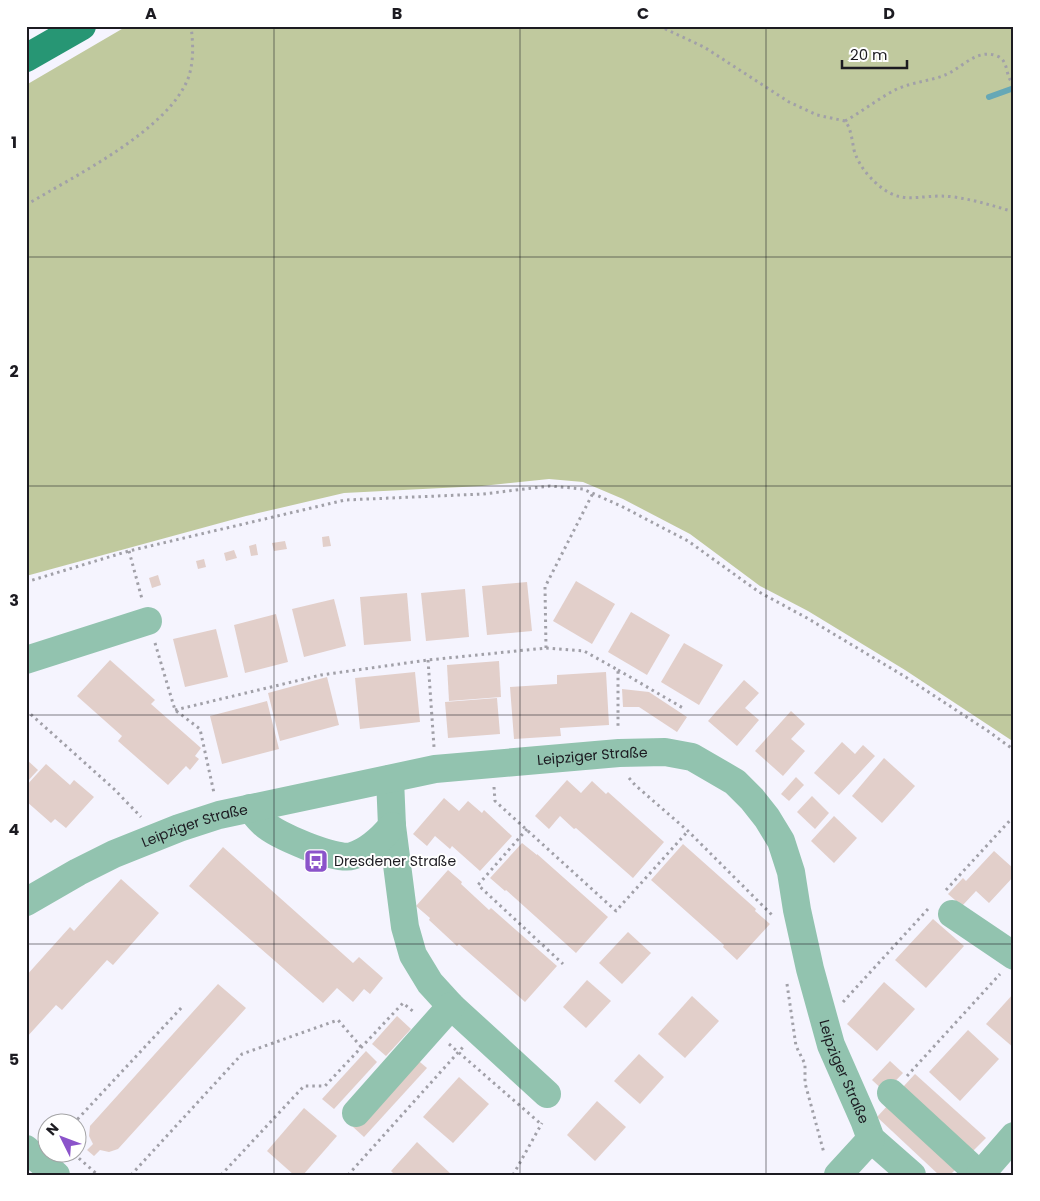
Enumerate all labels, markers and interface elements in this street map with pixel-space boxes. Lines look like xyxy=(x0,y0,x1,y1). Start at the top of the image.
text: A xyxy=(145,2,157,25)
text: B xyxy=(392,2,402,25)
text: C xyxy=(637,2,649,25)
text: D xyxy=(883,2,895,25)
scale bar xyxy=(842,38,908,70)
text: 20 m xyxy=(850,44,888,65)
text: 1 xyxy=(11,131,17,154)
text: 2 xyxy=(9,360,19,383)
text: 3 xyxy=(9,589,19,612)
street label: Leipziger Straße xyxy=(536,742,648,770)
street label: Leipziger Straße xyxy=(138,799,250,852)
text: 4 xyxy=(9,818,20,841)
bus stop icon: Dresdener Straße xyxy=(303,848,329,874)
place label: Dresdener Straße xyxy=(334,851,456,871)
street label: Leipziger Straße xyxy=(814,1017,874,1127)
text: 5 xyxy=(9,1048,19,1071)
north arrow xyxy=(38,1114,88,1164)
text: N xyxy=(41,1119,63,1140)

